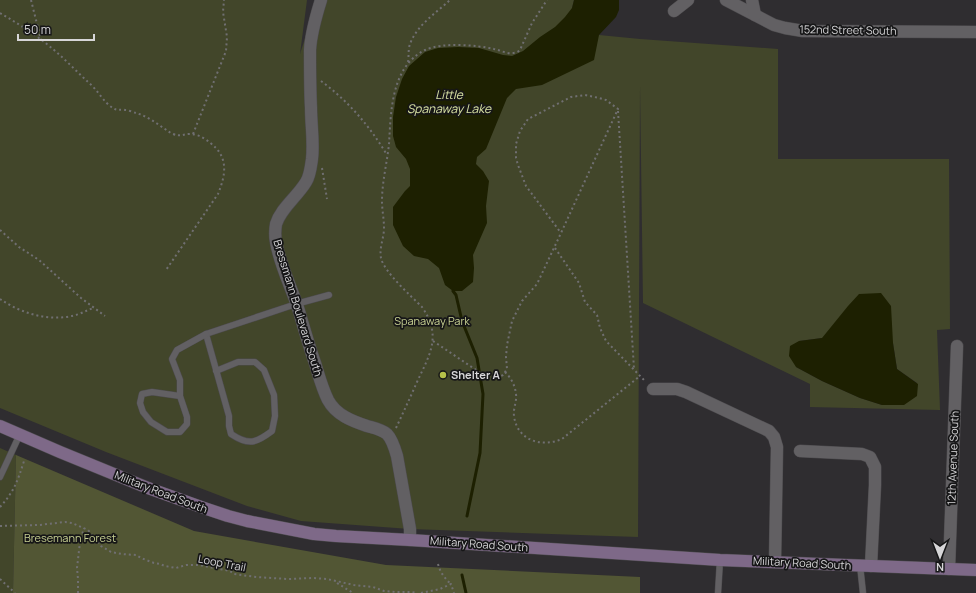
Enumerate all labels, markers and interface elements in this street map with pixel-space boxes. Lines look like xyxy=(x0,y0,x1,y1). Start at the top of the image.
scale bar xyxy=(18,16,94,42)
text: 50 m xyxy=(24,21,51,38)
street label: 152nd Street South xyxy=(799,21,897,38)
water label: Little Spanaway Lake xyxy=(407,86,492,117)
street label: Bressmann Boulevard South xyxy=(270,237,326,378)
park label: Spanaway Park xyxy=(394,313,470,328)
place label: Shelter A xyxy=(451,367,500,382)
marker: Shelter A xyxy=(438,370,448,380)
street label: 12th Avenue South xyxy=(943,411,962,505)
street label: Military Road South xyxy=(113,467,210,516)
park label: Bresemann Forest xyxy=(24,530,116,545)
street label: Military Road South xyxy=(429,533,529,554)
north arrow xyxy=(920,537,960,577)
street label: Loop Trail xyxy=(197,551,247,574)
street label: Military Road South xyxy=(752,552,852,573)
text: N xyxy=(936,560,944,575)

